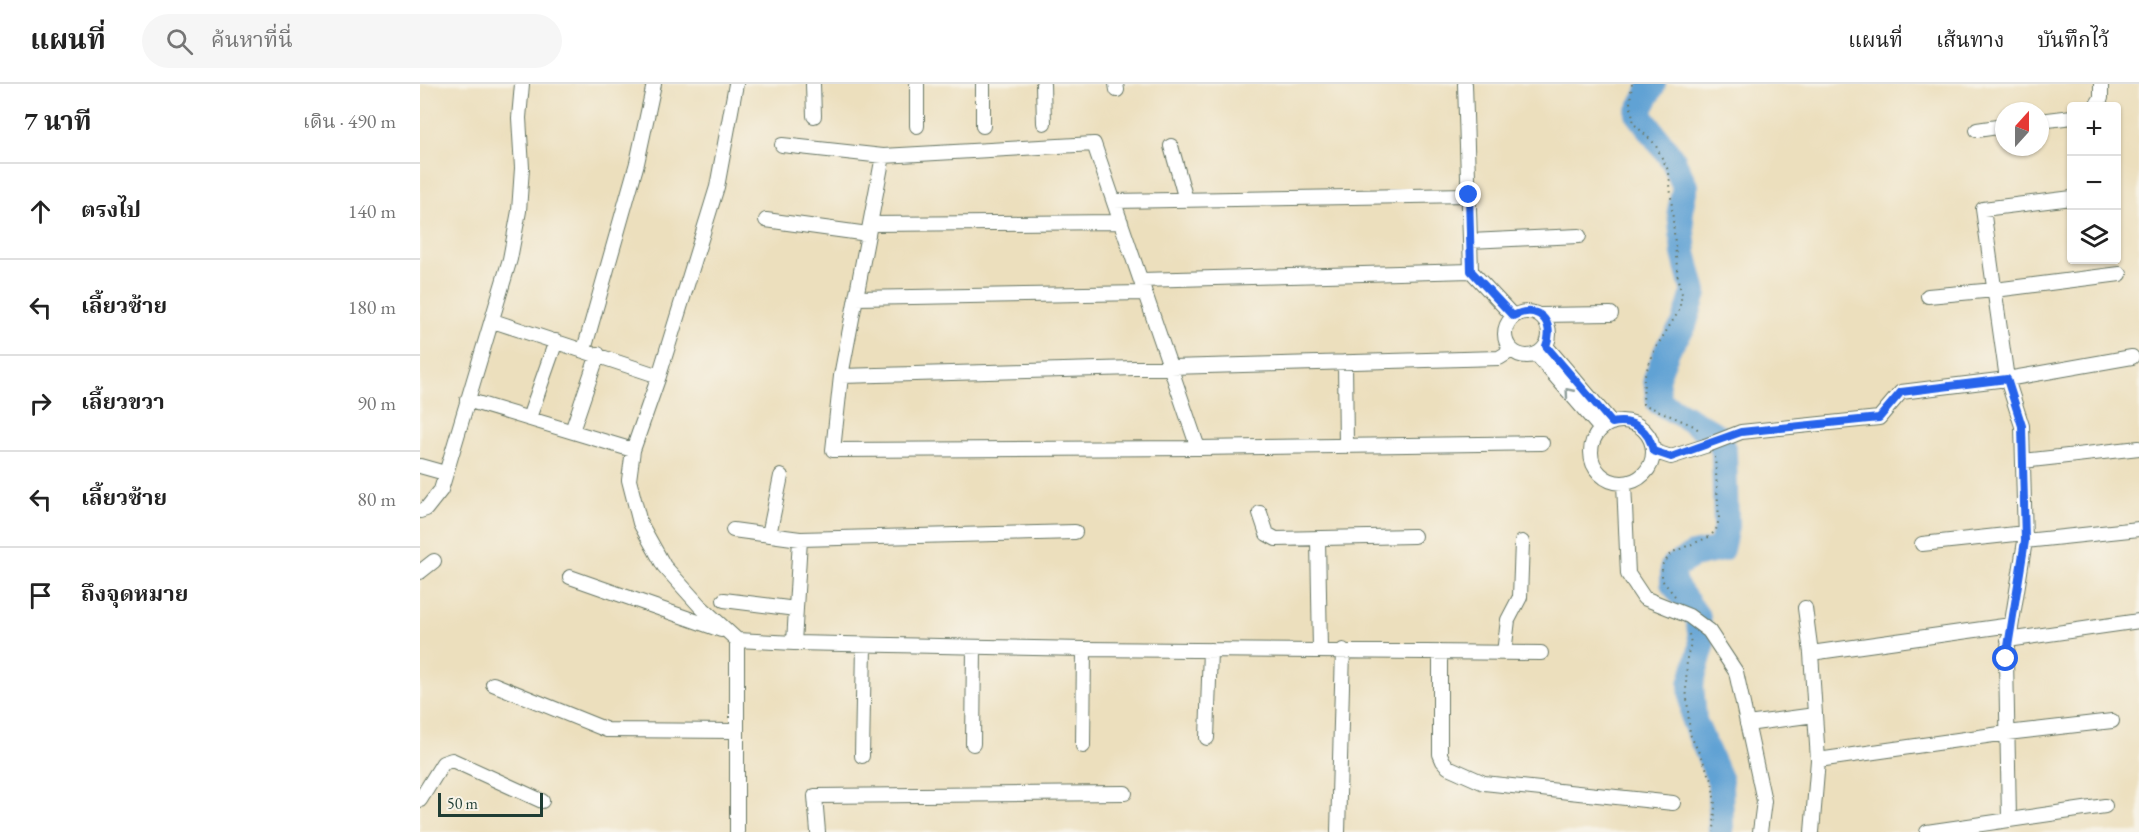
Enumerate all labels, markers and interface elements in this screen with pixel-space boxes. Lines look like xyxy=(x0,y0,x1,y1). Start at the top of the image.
search box xyxy=(142,14,562,68)
text: แผนที่ xyxy=(30,21,106,57)
icon: search xyxy=(163,25,196,58)
text: ค้นหาที่นี่ xyxy=(211,25,293,54)
text: แผนที่ xyxy=(1848,26,1903,53)
text: เส้นทาง xyxy=(1936,26,2004,53)
text: บันทึกไว้ xyxy=(2037,26,2109,53)
north arrow xyxy=(1995,102,2049,156)
map controls xyxy=(2067,102,2121,264)
button: + xyxy=(2067,102,2121,156)
text: 7 นาที xyxy=(24,104,91,138)
text: เดิน · 490 m xyxy=(303,108,396,134)
button: − xyxy=(2067,156,2121,210)
route end xyxy=(1455,181,1481,207)
icon: ahead xyxy=(24,195,57,228)
text: ตรงไป xyxy=(81,195,141,224)
text: 140 m xyxy=(348,198,396,224)
button: layers xyxy=(2067,210,2121,264)
icon: left xyxy=(24,291,57,324)
text: เลี้ยวซ้าย xyxy=(81,291,167,320)
text: 180 m xyxy=(348,294,396,320)
icon: right xyxy=(24,387,57,420)
text: เลี้ยวขวา xyxy=(81,387,165,416)
one-way arrow xyxy=(1565,388,1576,399)
text: 90 m xyxy=(357,390,396,416)
icon: left xyxy=(24,483,57,516)
text: เลี้ยวซ้าย xyxy=(81,483,167,512)
text: 80 m xyxy=(357,486,396,512)
icon: arrive xyxy=(24,579,57,612)
text: ถึงจุดหมาย xyxy=(81,579,188,608)
route start xyxy=(1992,645,2018,671)
scale bar xyxy=(438,790,543,818)
text: 50 m xyxy=(447,793,478,814)

